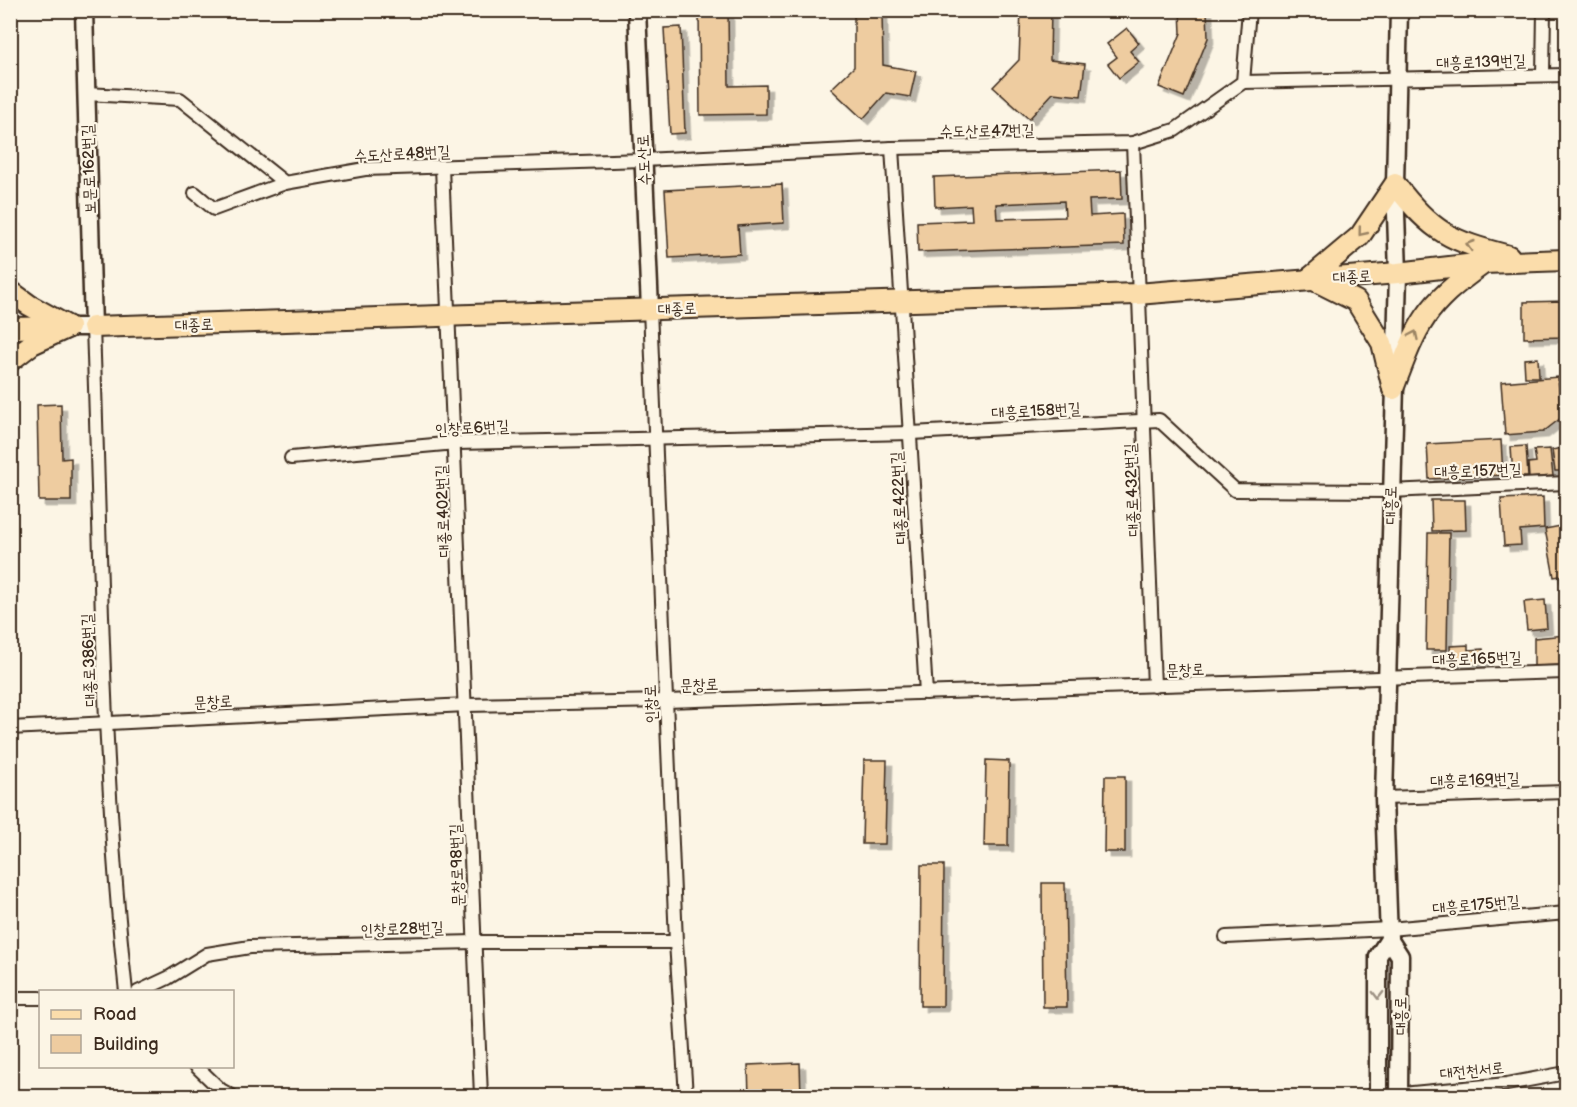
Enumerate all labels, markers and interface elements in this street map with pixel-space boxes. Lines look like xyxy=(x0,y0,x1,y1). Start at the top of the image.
street label: 대흥로139번길 xyxy=(1436,51,1526,74)
street label: 수도산로47번길 xyxy=(939,121,1035,142)
street label: 보문로162번길 xyxy=(78,124,101,214)
street label: 수도산로 xyxy=(634,134,655,186)
street label: 수도산로48번길 xyxy=(353,142,451,167)
one-way arrow xyxy=(1358,225,1369,236)
one-way arrow xyxy=(1465,240,1476,253)
street label: 대종로 xyxy=(1332,267,1372,288)
street label: 대종로 xyxy=(657,299,697,320)
street label: 대종로 xyxy=(174,315,214,336)
one-way arrow xyxy=(1407,330,1419,341)
street label: 대흥로158번길 xyxy=(991,400,1081,423)
street label: 인창로6번길 xyxy=(435,417,510,440)
street label: 대종로432번길 xyxy=(1121,443,1144,537)
street label: 대종로422번길 xyxy=(888,451,911,545)
street label: 대흥로157번길 xyxy=(1434,460,1522,483)
street label: 대종로402번길 xyxy=(432,464,455,558)
street label: 대흥로 xyxy=(1382,486,1401,525)
street label: 대종로386번길 xyxy=(78,613,101,707)
street label: 대흥로165번길 xyxy=(1432,648,1522,671)
street label: 문창로 xyxy=(1165,660,1205,681)
street label: 문창로 xyxy=(679,675,719,696)
street label: 인창로 xyxy=(641,684,662,724)
street label: 문창로 xyxy=(193,692,233,713)
street label: 대흥로169번길 xyxy=(1430,769,1520,792)
street label: 문창로98번길 xyxy=(447,823,468,907)
street label: 대흥로175번길 xyxy=(1432,892,1521,919)
street label: 인창로28번길 xyxy=(360,919,444,940)
legend xyxy=(39,990,234,1068)
one-way arrow xyxy=(1372,990,1384,999)
street label: 대흥로 xyxy=(1392,997,1411,1035)
text: Road xyxy=(93,1004,137,1025)
text: Building xyxy=(93,1034,159,1055)
street label: 대전천서로 xyxy=(1439,1059,1505,1084)

